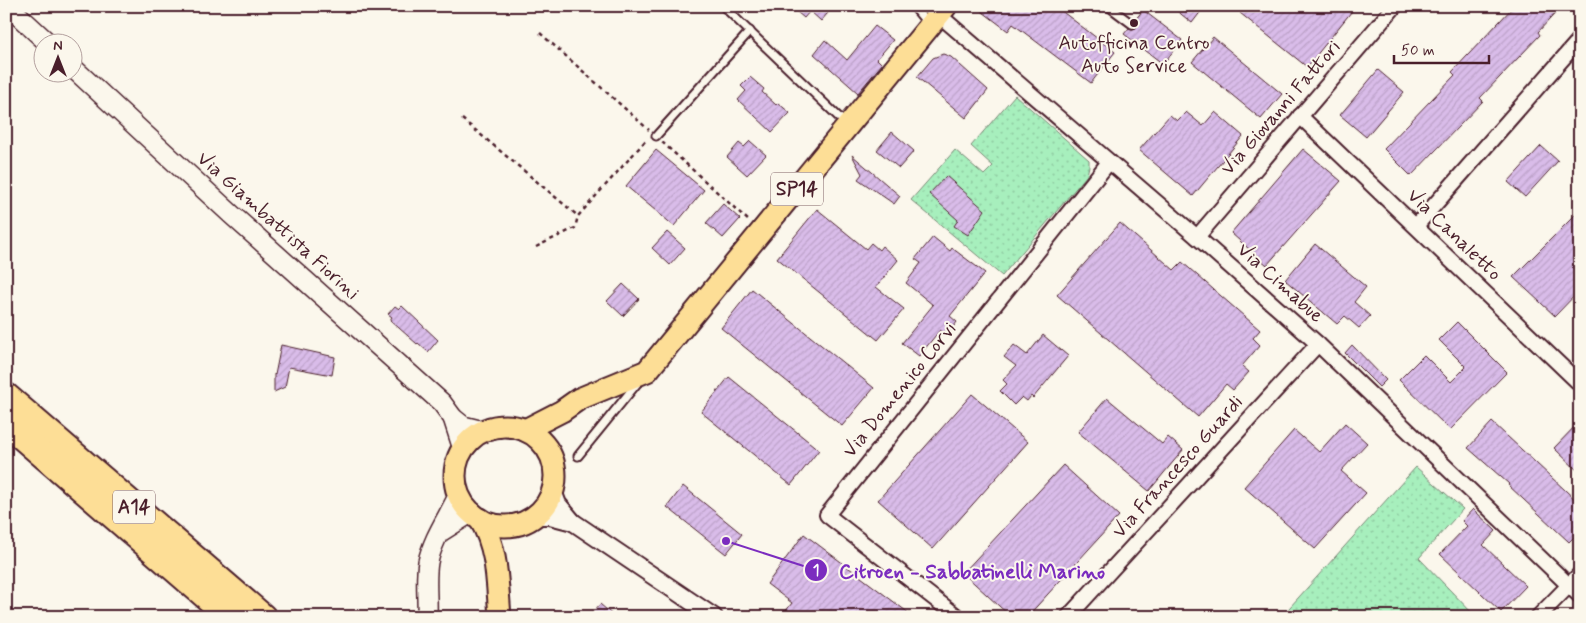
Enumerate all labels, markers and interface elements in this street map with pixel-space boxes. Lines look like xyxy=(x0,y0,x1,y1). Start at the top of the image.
marker: Autofficina Centro Auto Service xyxy=(1128,17,1140,29)
place label: Autofficina Centro Auto Service xyxy=(1058,30,1210,80)
north arrow xyxy=(32,32,82,82)
scale bar xyxy=(1394,32,1488,64)
street label: Via Giovanni Fattori xyxy=(1215,35,1347,181)
text: N xyxy=(53,37,63,55)
text: 50 m xyxy=(1401,41,1435,61)
street label: Via Giambattista Fiorini xyxy=(191,146,365,306)
road number: SP14 xyxy=(771,172,823,205)
street label: Via Canaletto xyxy=(1401,183,1507,287)
street label: Via Cimabue xyxy=(1231,237,1329,329)
street label: Via Domenico Corvi xyxy=(837,316,963,464)
street label: Via Francesco Guardi xyxy=(1106,390,1250,544)
road number: A14 xyxy=(113,491,155,524)
callout: Citroen - Sabbatinelli Marino xyxy=(804,552,1115,588)
text: Citroen - Sabbatinelli Marino xyxy=(839,558,1105,586)
text: 1 xyxy=(813,561,819,581)

